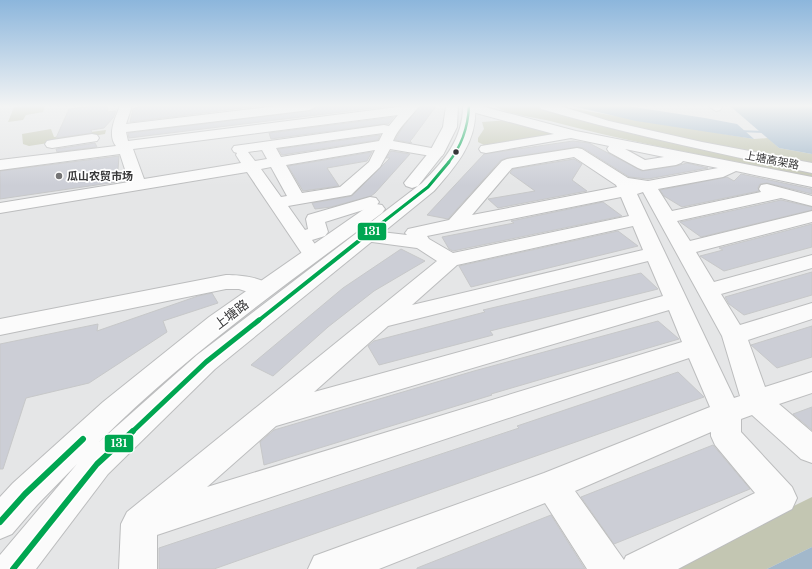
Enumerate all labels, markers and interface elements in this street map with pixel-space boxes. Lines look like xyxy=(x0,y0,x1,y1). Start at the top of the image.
unlabelled marker xyxy=(451,147,461,157)
street label: 上塘高架路 xyxy=(744,148,800,172)
place label: 瓜山农贸市场 xyxy=(67,169,133,183)
marker: 瓜山农贸市场 xyxy=(54,171,64,181)
line badge: 131 xyxy=(357,222,387,241)
text: 131 xyxy=(364,224,380,238)
street label: 上塘路 xyxy=(211,296,252,333)
line badge: 131 xyxy=(104,434,134,453)
text: 131 xyxy=(111,436,127,450)

